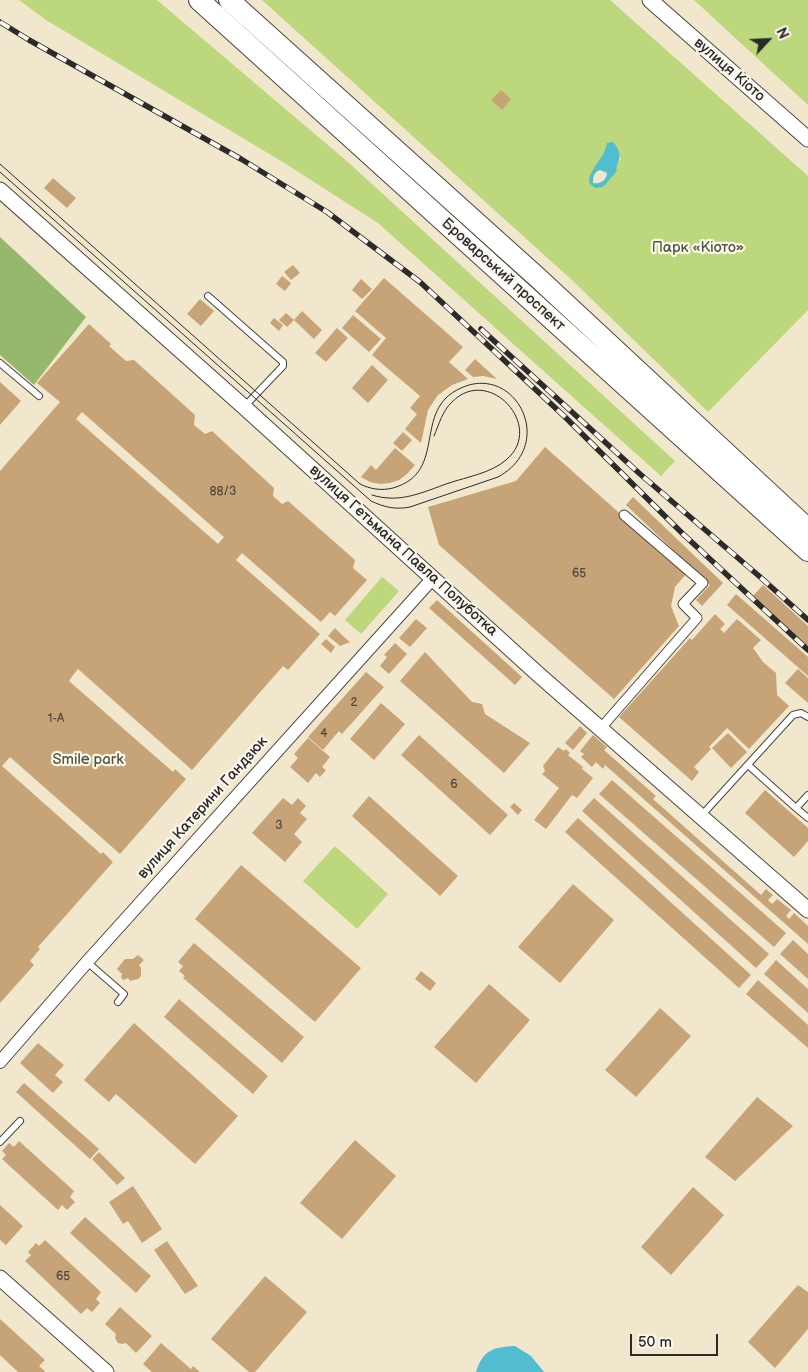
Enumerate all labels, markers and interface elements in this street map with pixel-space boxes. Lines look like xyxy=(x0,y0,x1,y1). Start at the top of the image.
north arrow xyxy=(743,15,793,65)
text: N xyxy=(772,25,792,42)
street label: вулиця Кіото xyxy=(690,34,768,106)
street label: Броварський проспект xyxy=(438,215,568,335)
park label: Парк «Кіото» xyxy=(652,239,744,257)
street label: вулиця Гетьмана Павла Полуботка xyxy=(305,462,501,640)
house number: 88/3 xyxy=(210,485,236,499)
house number: 65 xyxy=(572,567,586,581)
house number: 2 xyxy=(350,696,358,710)
house number: 1-А xyxy=(48,712,64,726)
house number: 4 xyxy=(320,727,328,741)
street label: вулиця Катерини Гандзюк xyxy=(134,733,272,883)
park label: Smile park xyxy=(52,751,124,769)
house number: 6 xyxy=(450,778,458,792)
house number: 3 xyxy=(275,819,283,833)
house number: 65 xyxy=(56,1270,70,1284)
scale bar xyxy=(633,1324,720,1356)
text: 50 m xyxy=(638,1333,672,1352)

